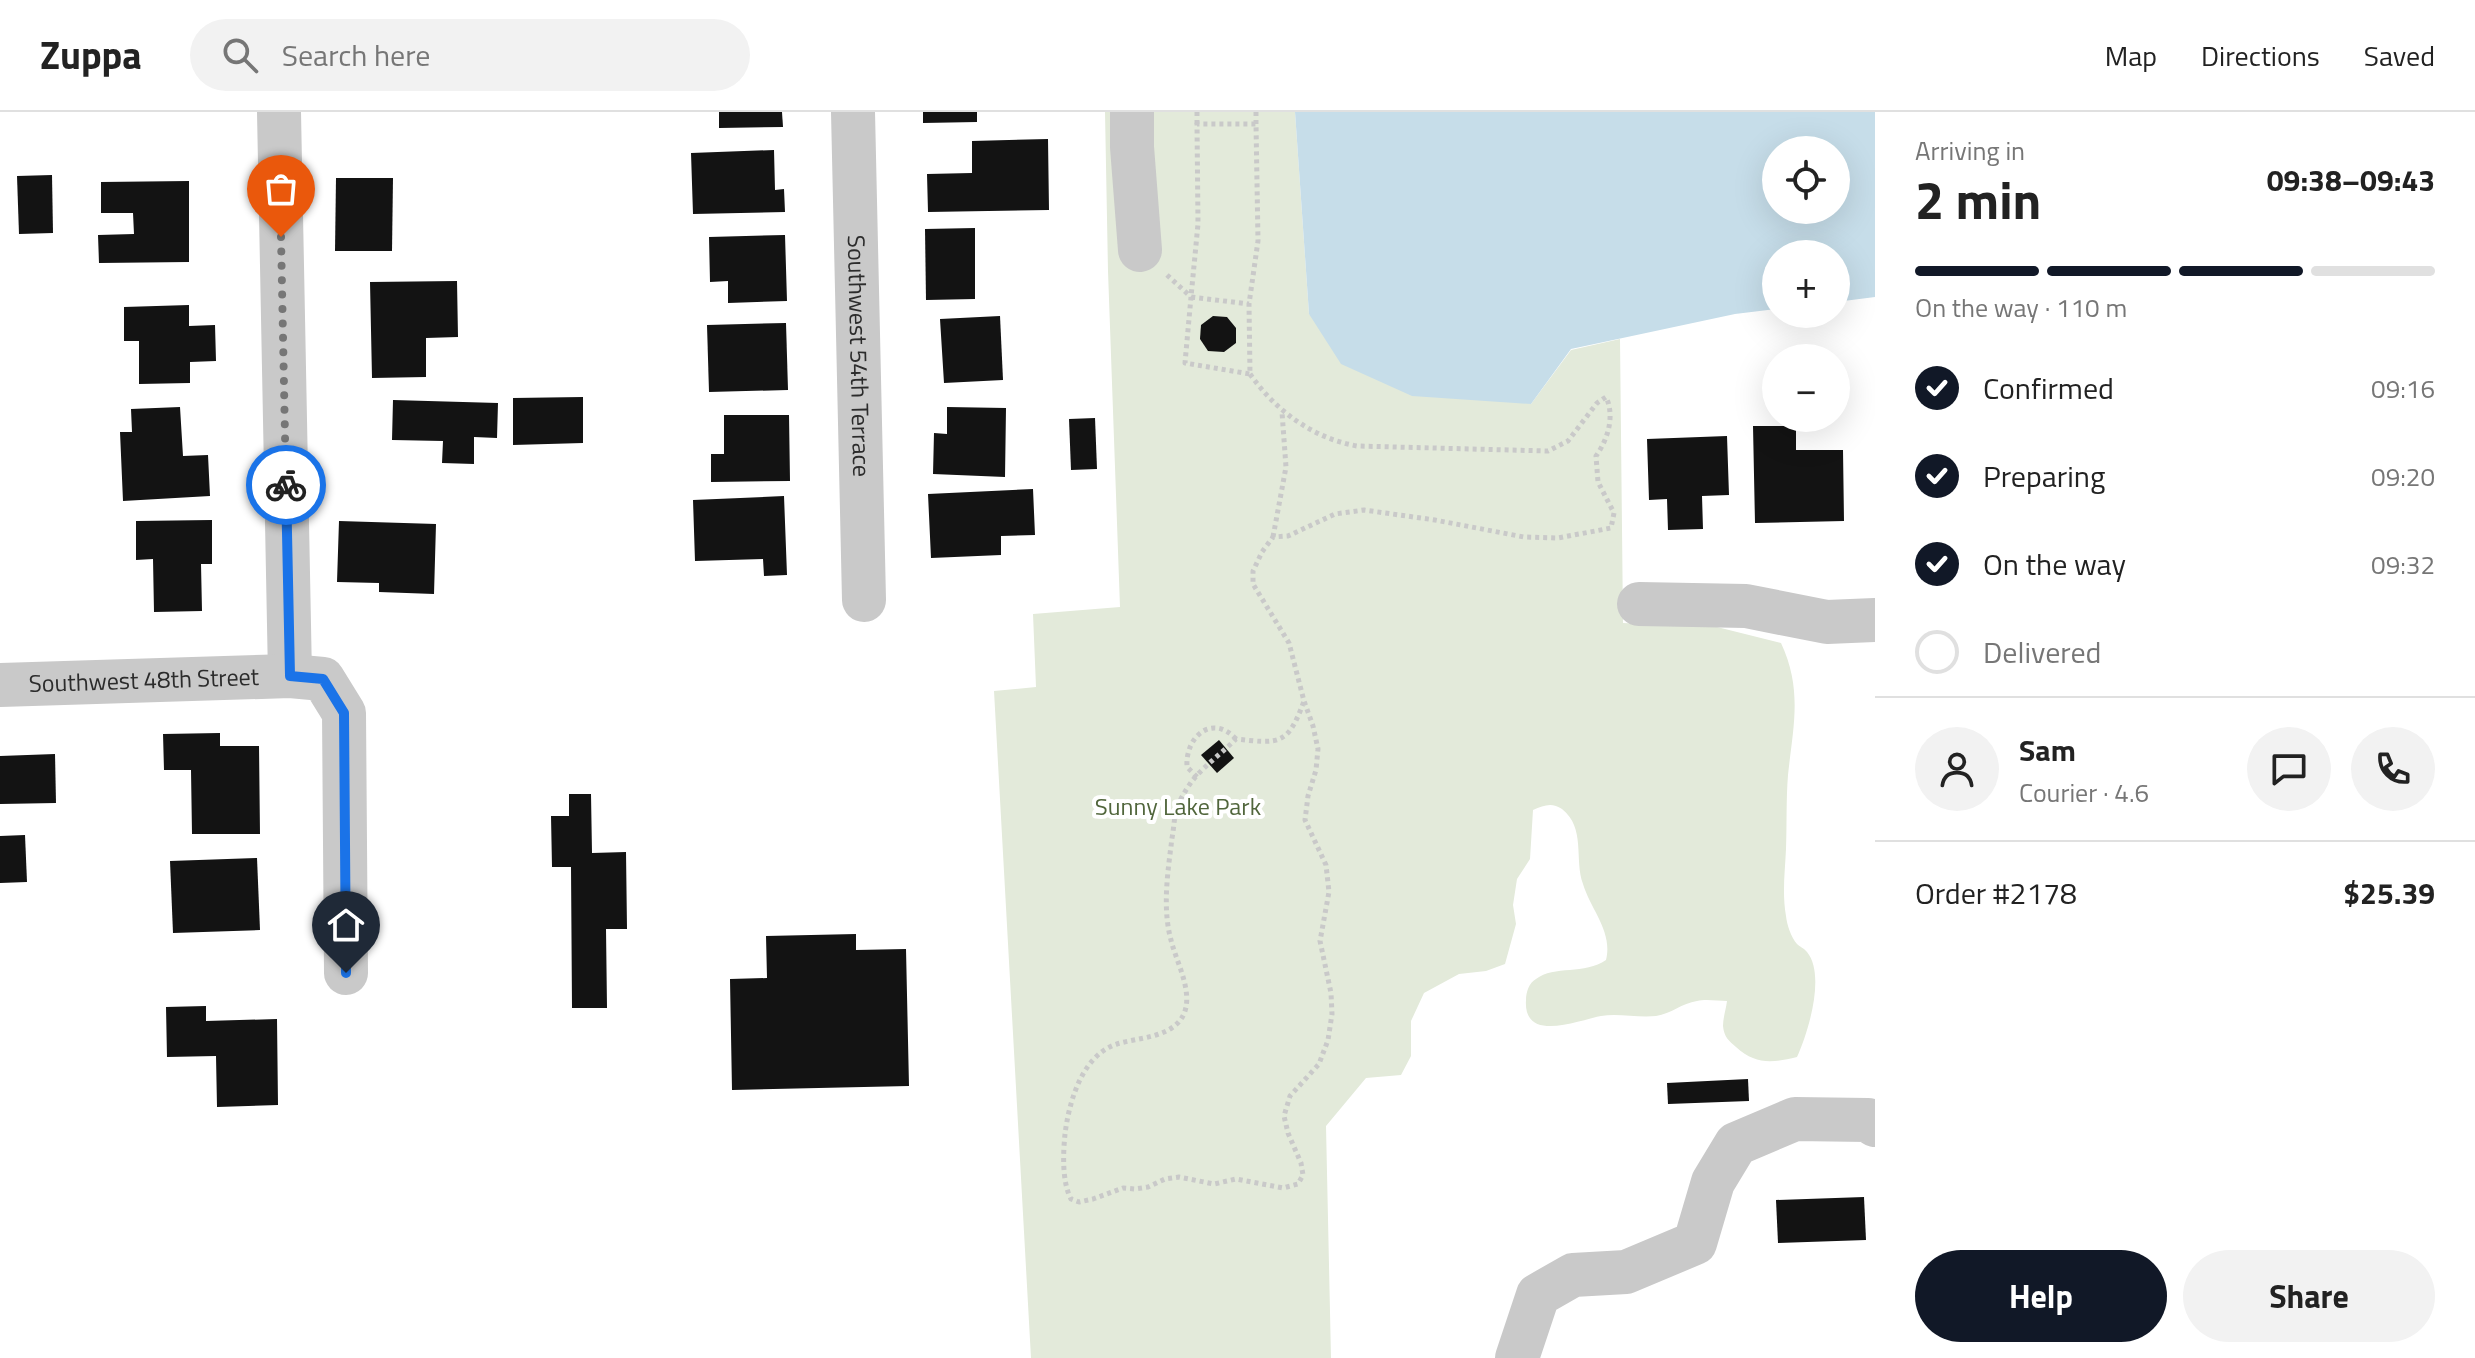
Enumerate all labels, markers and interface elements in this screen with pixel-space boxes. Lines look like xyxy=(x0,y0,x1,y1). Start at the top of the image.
search box xyxy=(190,19,750,91)
text: Zuppa xyxy=(40,26,142,84)
text: Search here xyxy=(282,32,431,78)
icon: search xyxy=(218,33,262,77)
text: Map xyxy=(2105,34,2157,77)
text: Directions xyxy=(2201,34,2320,77)
text: Saved xyxy=(2364,34,2435,77)
text: Arriving in xyxy=(1915,131,2025,170)
map controls xyxy=(1762,136,1850,432)
button: locate xyxy=(1762,136,1850,224)
pin xyxy=(247,155,315,237)
text: 09:38–09:43 xyxy=(2267,157,2435,203)
text: 2 min xyxy=(1915,160,2041,239)
icon: bag xyxy=(259,167,303,211)
street label: Southwest 54th Terrace xyxy=(839,235,880,477)
button: + xyxy=(1762,240,1850,328)
text: On the way · 110 m xyxy=(1915,288,2127,327)
button: − xyxy=(1762,344,1850,432)
text: Confirmed xyxy=(1983,365,2114,411)
icon: check xyxy=(1915,366,1959,410)
text: 09:16 xyxy=(2371,369,2435,408)
courier xyxy=(246,445,326,525)
text: Preparing xyxy=(1983,453,2105,499)
icon: check xyxy=(1915,454,1959,498)
text: 09:20 xyxy=(2371,457,2435,496)
icon: bike xyxy=(264,463,308,507)
text: On the way xyxy=(1983,541,2126,587)
icon: check xyxy=(1915,542,1959,586)
text: 09:32 xyxy=(2371,545,2435,584)
text: Delivered xyxy=(1983,629,2101,675)
street label: Southwest 48th Street xyxy=(28,658,260,701)
button: person xyxy=(1915,727,1999,811)
text: Sam xyxy=(2019,727,2076,773)
button: chat xyxy=(2247,727,2331,811)
button: phone xyxy=(2351,727,2435,811)
text: Courier · 4.6 xyxy=(2019,773,2149,812)
park label: Sunny Lake Park xyxy=(1095,788,1262,824)
text: Order #2178 xyxy=(1915,870,2077,916)
text: $25.39 xyxy=(2343,870,2435,916)
pin xyxy=(312,891,380,973)
icon: home xyxy=(324,903,368,947)
button: Help xyxy=(1915,1250,2167,1342)
button: Share xyxy=(2183,1250,2435,1342)

